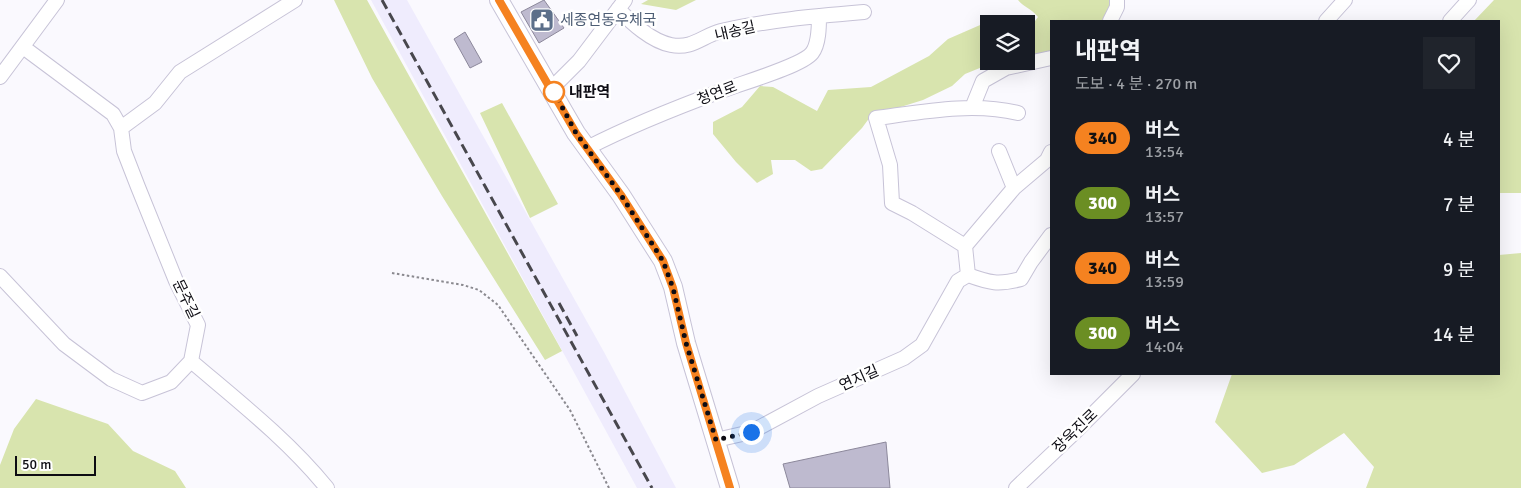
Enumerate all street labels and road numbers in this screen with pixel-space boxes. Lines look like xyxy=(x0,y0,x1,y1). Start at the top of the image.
street label: 내송길 xyxy=(713,18,757,44)
street label: 청연로 xyxy=(694,77,740,109)
street label: 문주길 xyxy=(169,276,203,322)
street label: 연지길 xyxy=(836,361,882,395)
street label: 장욱진로 xyxy=(1049,405,1101,457)

